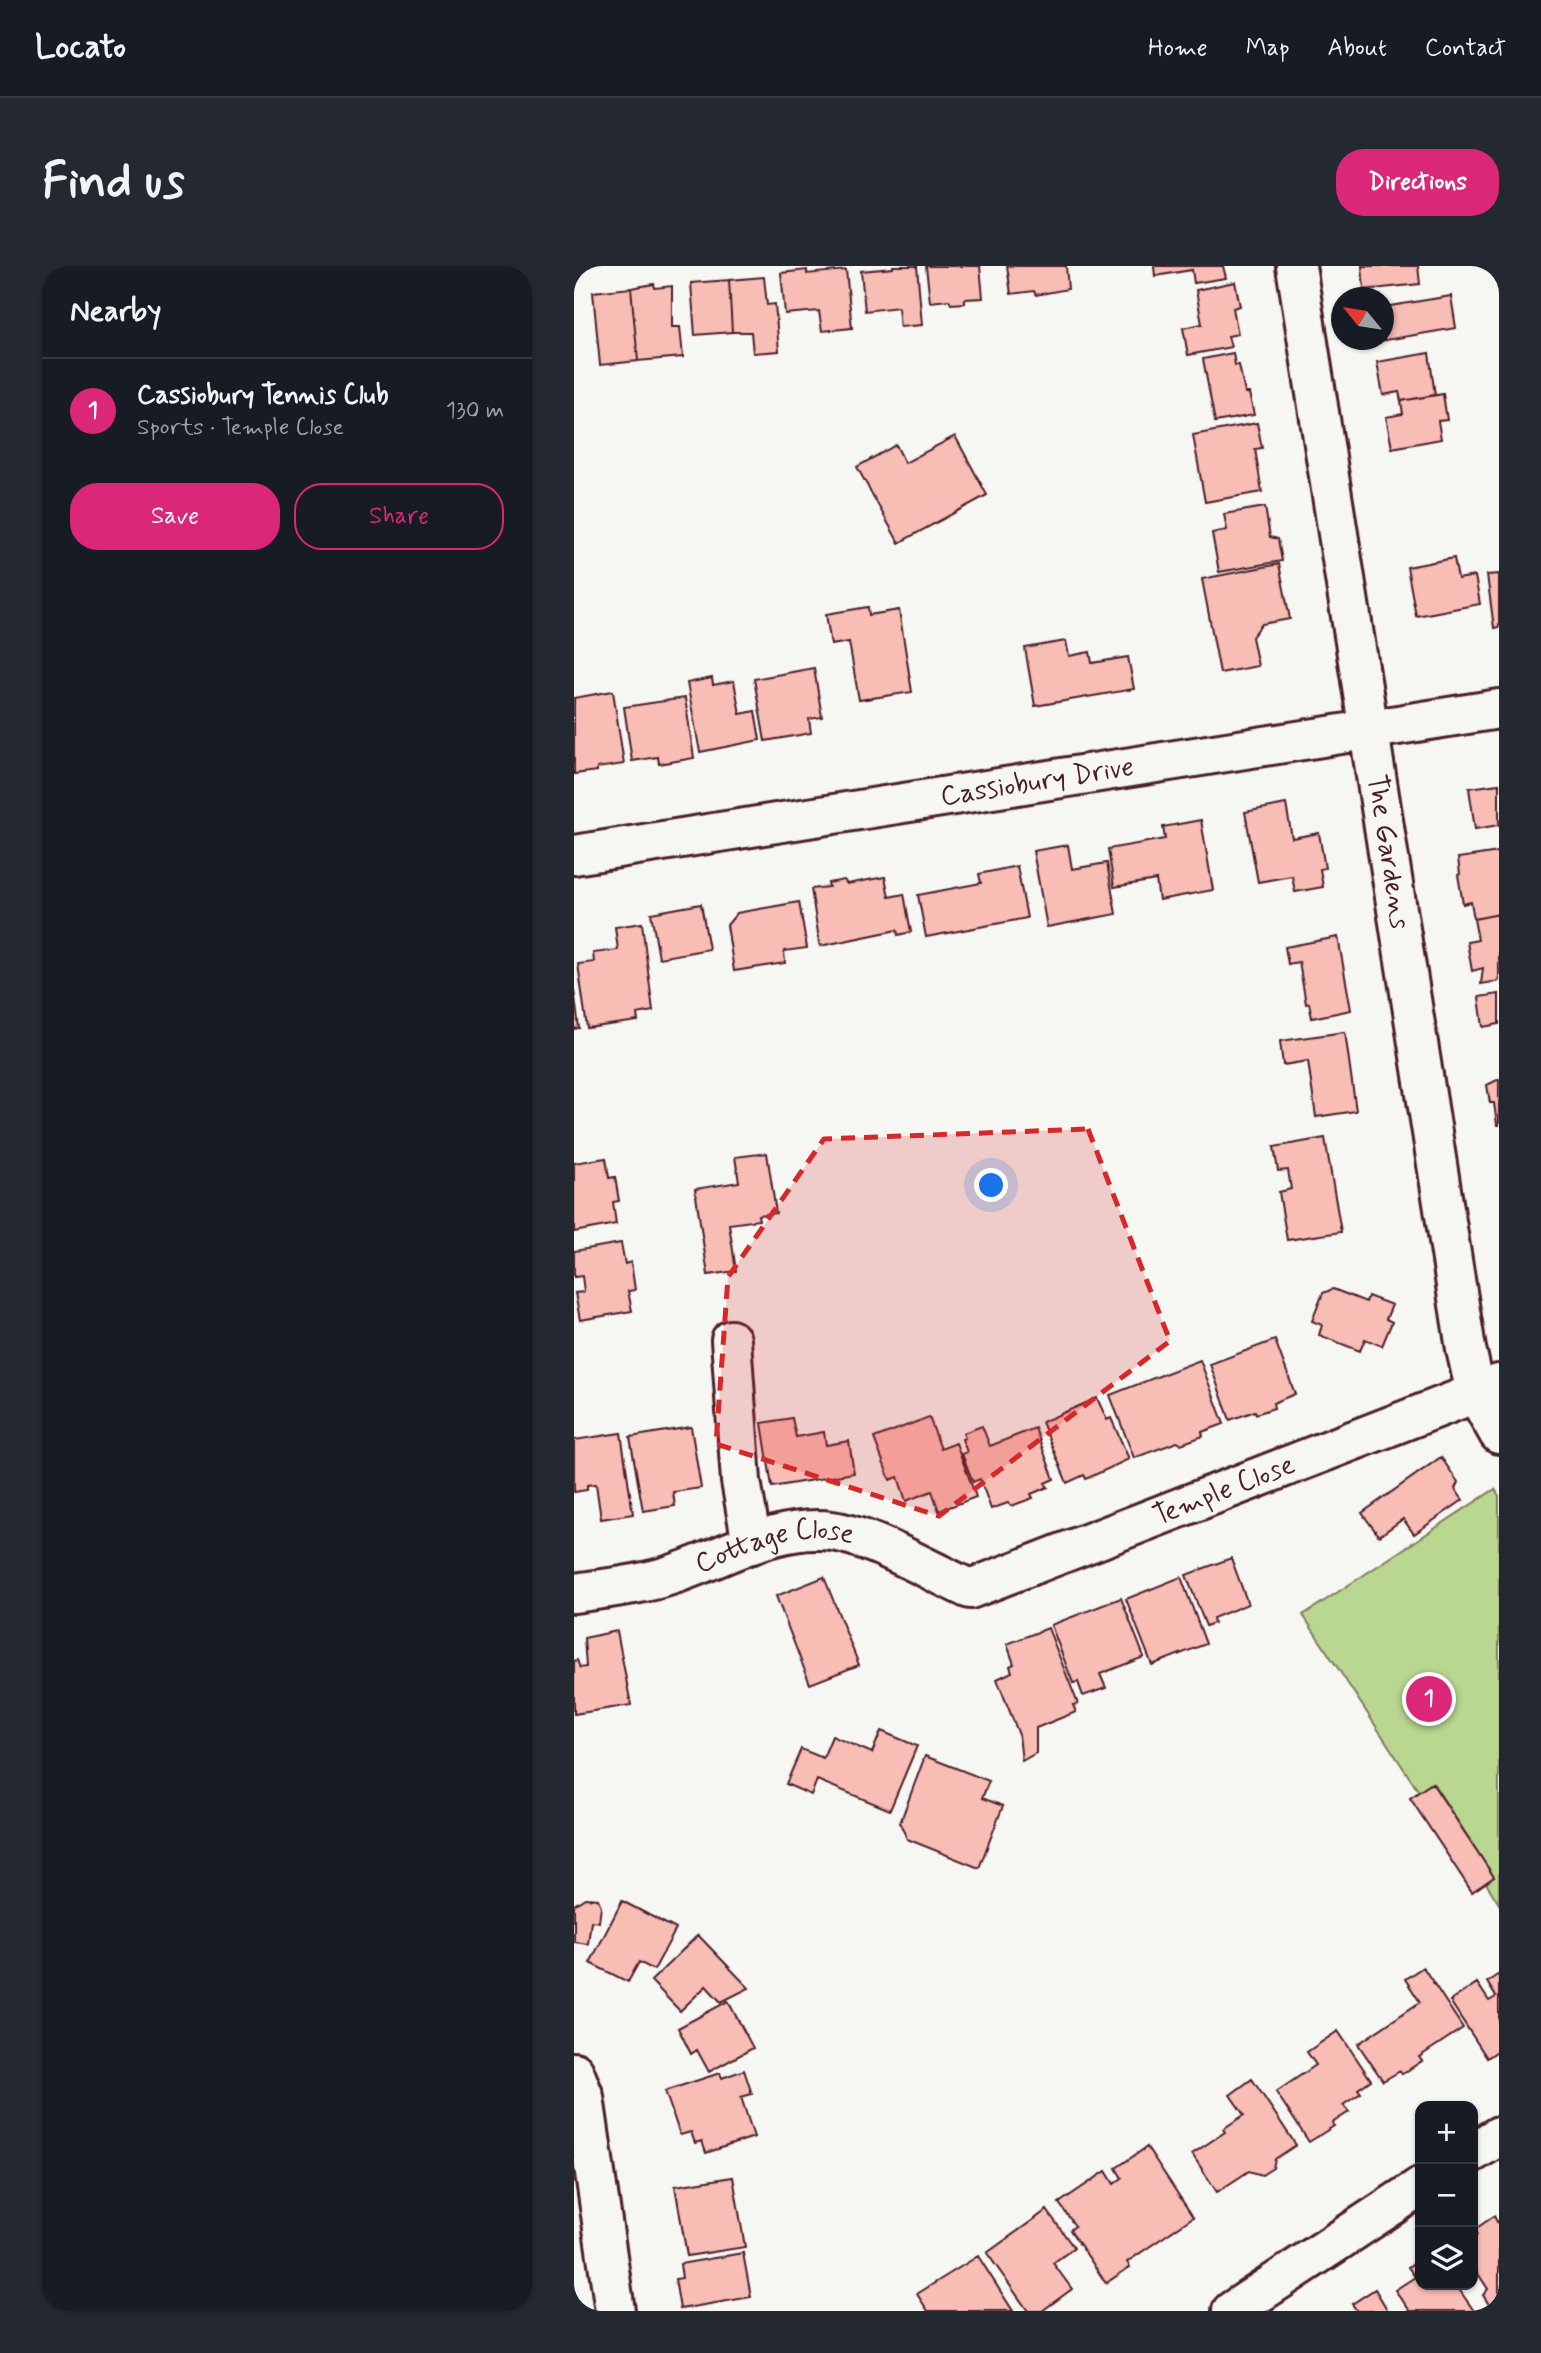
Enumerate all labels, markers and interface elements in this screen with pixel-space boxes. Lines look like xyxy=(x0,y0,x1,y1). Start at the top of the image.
text: Locato xyxy=(35,26,126,70)
text: Home xyxy=(1148,33,1208,64)
text: Map xyxy=(1246,33,1290,64)
text: About xyxy=(1328,33,1387,64)
text: Contact xyxy=(1425,33,1506,64)
button: Directions xyxy=(1336,149,1499,216)
text: Find us xyxy=(42,150,185,215)
north arrow xyxy=(1331,287,1394,350)
text: Nearby xyxy=(70,292,161,331)
text: Cassiobury Tennis Club xyxy=(137,379,389,413)
text: 1 xyxy=(88,396,98,426)
text: 130 m xyxy=(446,396,504,426)
text: Sports · Temple Close xyxy=(137,413,344,443)
button: Save xyxy=(70,483,280,550)
button: Share xyxy=(294,483,504,550)
street label: Cassiobury Drive xyxy=(938,748,1137,815)
street label: The Gardens xyxy=(1358,772,1418,932)
your location xyxy=(974,1168,1008,1202)
street label: Temple Close xyxy=(1148,1446,1300,1535)
street label: Cottage Close xyxy=(690,1511,859,1583)
pin: 1 xyxy=(1406,1673,1452,1725)
map controls xyxy=(1415,2101,1478,2290)
button: + xyxy=(1415,2101,1478,2164)
button: − xyxy=(1415,2164,1478,2227)
button: layers xyxy=(1415,2227,1478,2290)

